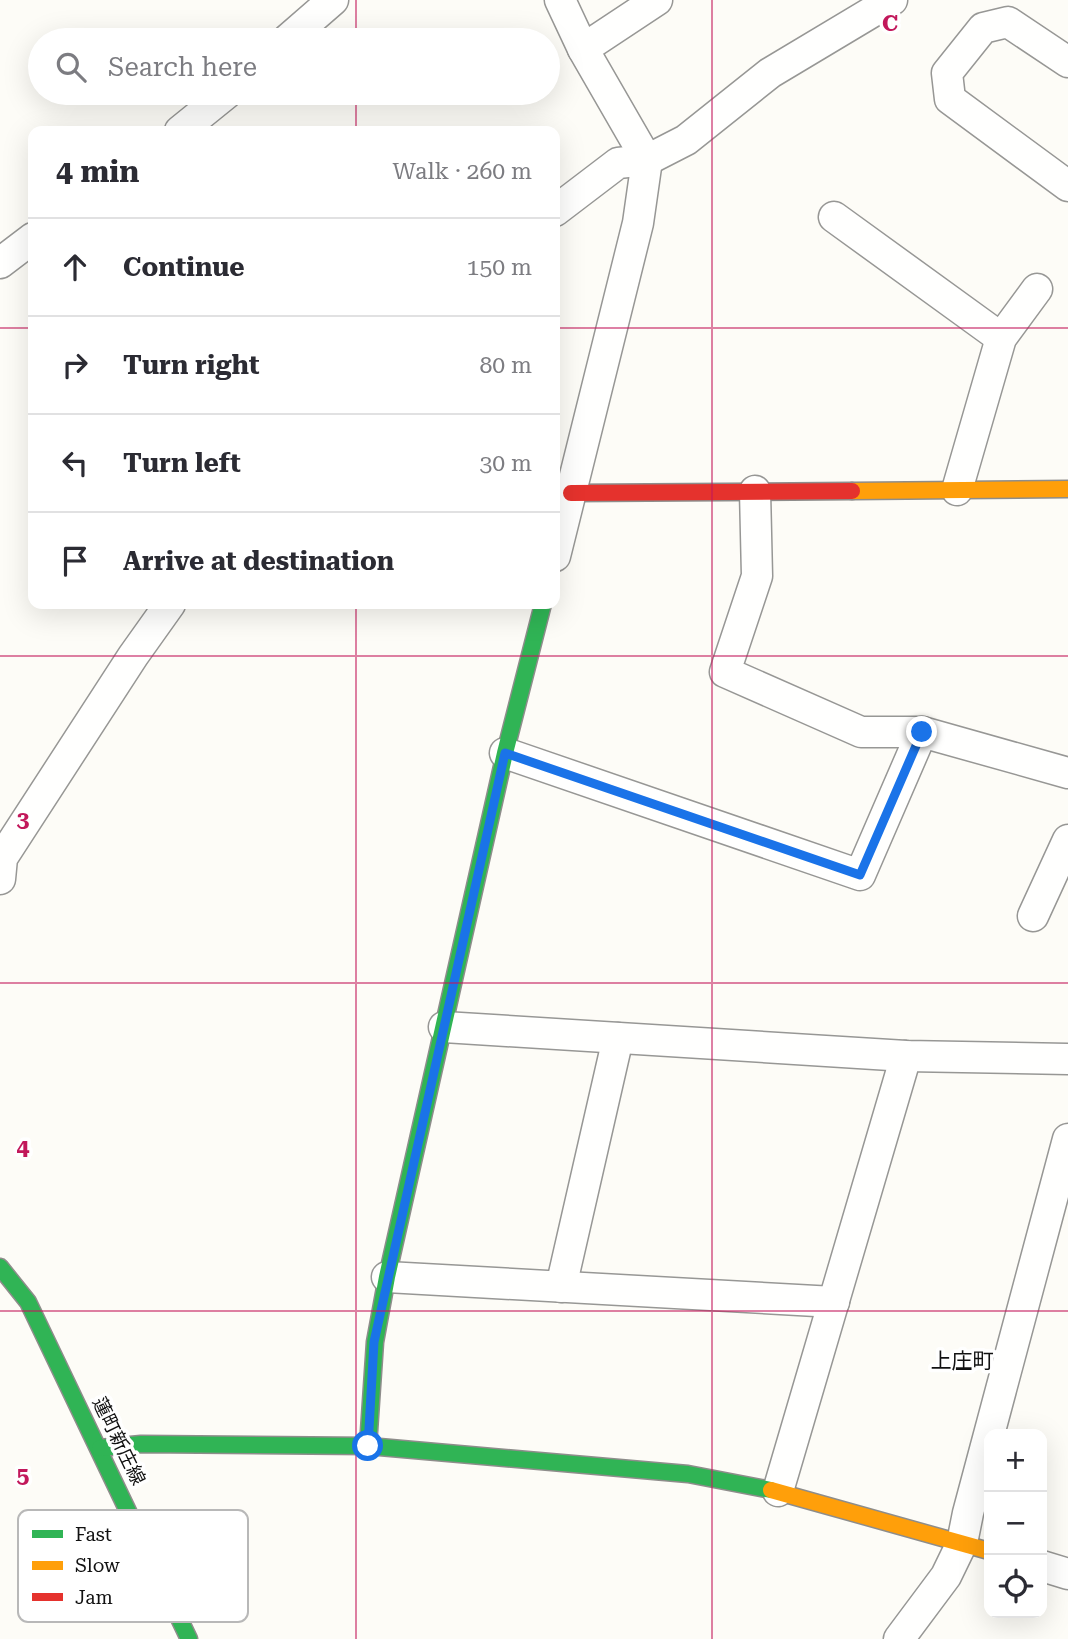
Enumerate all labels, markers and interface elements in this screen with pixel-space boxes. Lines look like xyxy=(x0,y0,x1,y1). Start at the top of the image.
text: C xyxy=(882,10,898,37)
search box xyxy=(28,28,560,105)
icon: search xyxy=(52,48,90,86)
text: Search here xyxy=(108,52,257,82)
text: 4 min xyxy=(56,154,139,189)
text: Walk · 260 m xyxy=(393,158,532,185)
icon: ahead xyxy=(56,248,94,286)
text: Continue xyxy=(123,252,245,282)
text: 150 m xyxy=(467,254,532,281)
icon: right xyxy=(56,346,94,384)
text: Turn right xyxy=(123,350,259,380)
text: 80 m xyxy=(479,352,532,379)
icon: left xyxy=(56,444,94,482)
text: Turn left xyxy=(123,448,241,478)
text: 30 m xyxy=(479,450,532,477)
icon: arrive xyxy=(56,542,94,580)
text: Arrive at destination xyxy=(123,546,394,576)
route end xyxy=(906,716,937,747)
text: 3 xyxy=(17,806,30,833)
text: 4 xyxy=(17,1134,30,1161)
district label: 上庄町 xyxy=(931,1349,994,1373)
street label: 蓮町新庄線 xyxy=(88,1393,150,1489)
map controls xyxy=(984,1429,1047,1618)
button: + xyxy=(984,1429,1047,1492)
route start xyxy=(352,1430,383,1461)
text: 5 xyxy=(17,1462,30,1489)
button: − xyxy=(984,1492,1047,1555)
legend xyxy=(18,1510,248,1622)
text: Fast xyxy=(75,1523,112,1546)
text: Slow xyxy=(75,1554,120,1577)
button: locate xyxy=(984,1555,1047,1618)
text: Jam xyxy=(75,1586,113,1609)

